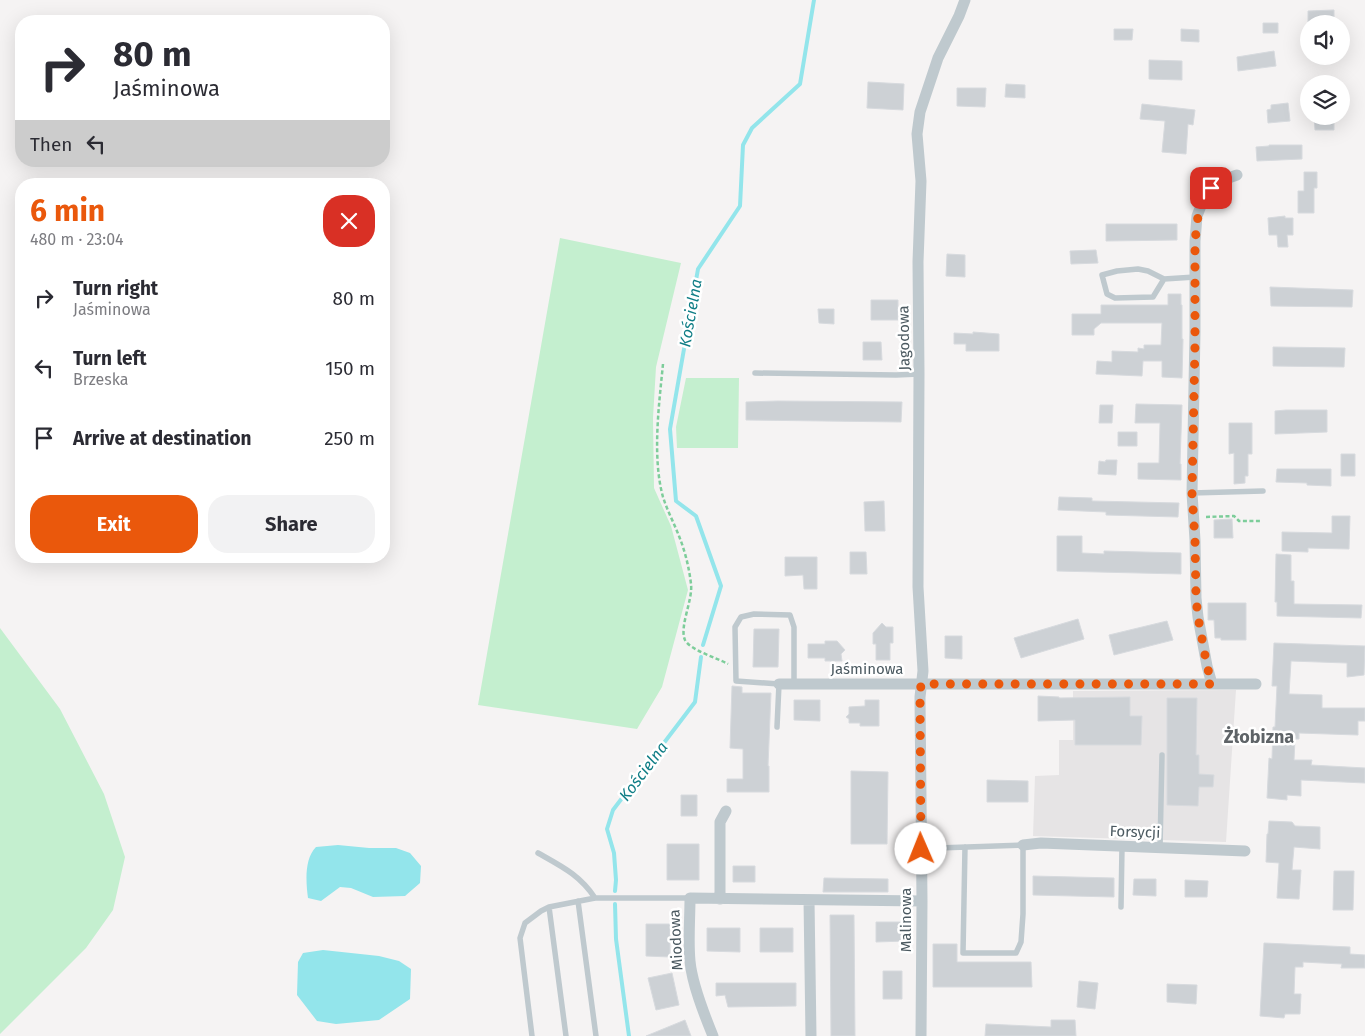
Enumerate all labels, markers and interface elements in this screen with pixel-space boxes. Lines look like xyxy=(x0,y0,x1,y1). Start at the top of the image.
map controls xyxy=(1300,15,1350,125)
button: sound xyxy=(1300,15,1350,65)
text: 80 m xyxy=(113,33,192,75)
icon: right xyxy=(30,35,95,100)
text: Jaśminowa xyxy=(113,75,220,102)
button: layers xyxy=(1300,75,1350,125)
icon: left xyxy=(82,130,110,158)
text: Then xyxy=(30,133,72,156)
pin xyxy=(1190,167,1232,209)
icon: arrive xyxy=(1197,174,1225,202)
text: 6 min xyxy=(30,193,105,229)
button: close xyxy=(323,195,375,247)
text: 480 m · 23:04 xyxy=(30,230,124,249)
text: Turn right xyxy=(73,277,158,300)
water label: Kościelna xyxy=(675,277,706,349)
icon: right xyxy=(30,284,58,312)
text: 80 m xyxy=(333,287,375,310)
text: Jaśminowa xyxy=(73,300,151,319)
street label: Jagodowa xyxy=(894,305,914,371)
text: Turn left xyxy=(73,347,147,370)
icon: left xyxy=(30,354,58,382)
text: 150 m xyxy=(325,357,375,380)
text: Brzeska xyxy=(73,370,128,389)
icon: arrive xyxy=(30,424,58,452)
text: Arrive at destination xyxy=(73,427,252,450)
text: 250 m xyxy=(324,427,375,450)
button: Exit xyxy=(30,495,198,553)
button: Share xyxy=(208,495,375,553)
street label: Jaśminowa xyxy=(831,660,903,678)
district label: Żłobizna xyxy=(1224,726,1294,748)
water label: Kościelna xyxy=(615,738,672,805)
position arrow xyxy=(894,822,946,874)
street label: Forsycji xyxy=(1109,822,1161,842)
street label: Malinowa xyxy=(897,888,915,952)
street label: Miodowa xyxy=(665,909,687,971)

